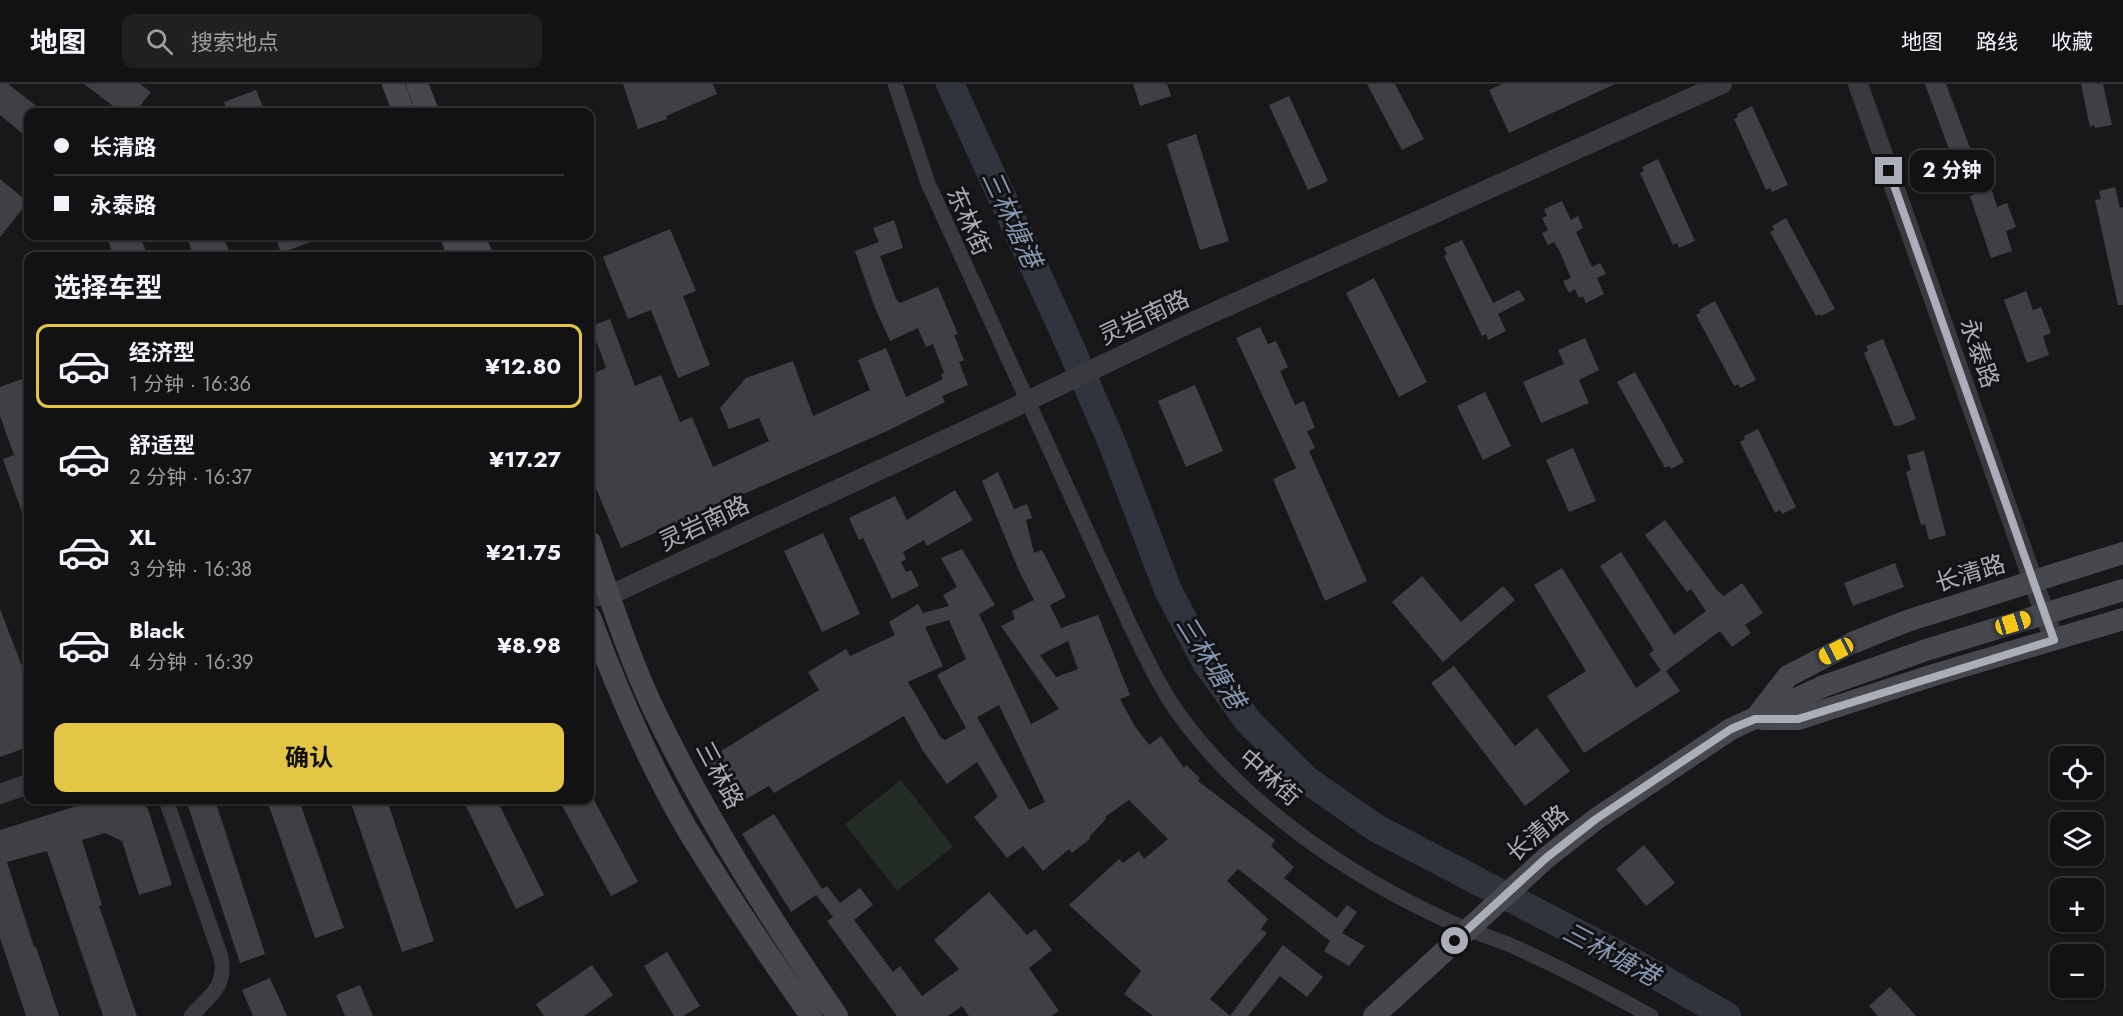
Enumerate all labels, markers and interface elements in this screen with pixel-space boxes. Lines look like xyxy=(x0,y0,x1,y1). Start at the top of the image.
search box xyxy=(122,14,542,68)
text: 地图 xyxy=(30,22,86,63)
icon: search xyxy=(143,25,176,58)
text: 搜索地点 xyxy=(191,26,279,58)
text: 地图 xyxy=(1901,27,1943,57)
text: 路线 xyxy=(1976,27,2018,57)
text: 收藏 xyxy=(2051,27,2093,57)
text: 长清路 xyxy=(90,131,156,163)
callout: 2 分钟 xyxy=(1910,150,1994,192)
text: 2 分钟 xyxy=(1922,156,1982,185)
route end xyxy=(1875,157,1902,184)
water label: 三林塘港 xyxy=(973,164,1053,278)
street label: 东林街 xyxy=(938,181,1000,261)
text: 永泰路 xyxy=(90,189,156,221)
text: 选择车型 xyxy=(54,268,162,307)
street label: 灵岩南路 xyxy=(1093,281,1195,353)
street label: 永泰路 xyxy=(1952,313,2008,393)
text: 经济型 xyxy=(129,336,195,368)
icon: car xyxy=(57,339,111,393)
text: ¥12.80 xyxy=(485,350,561,382)
text: 1 分钟 · 16:36 xyxy=(129,370,251,399)
text: 舒适型 xyxy=(129,429,195,461)
icon: car xyxy=(57,432,111,486)
text: ¥17.27 xyxy=(489,443,561,475)
text: 2 分钟 · 16:37 xyxy=(129,463,252,492)
street label: 灵岩南路 xyxy=(653,487,755,559)
text: XL xyxy=(129,521,156,553)
icon: car xyxy=(57,525,111,579)
text: ¥21.75 xyxy=(486,536,561,568)
street label: 长清路 xyxy=(1930,546,2010,600)
text: 3 分钟 · 16:38 xyxy=(129,555,252,584)
water label: 三林塘港 xyxy=(1167,608,1257,720)
car xyxy=(1993,609,2033,637)
text: Black xyxy=(129,614,185,646)
icon: car xyxy=(57,618,111,672)
text: ¥8.98 xyxy=(497,629,561,661)
car xyxy=(1816,635,1856,667)
text: 4 分钟 · 16:39 xyxy=(129,648,254,677)
button: 确认 xyxy=(54,723,564,792)
street label: 三林路 xyxy=(688,735,752,815)
street label: 中林街 xyxy=(1231,740,1309,814)
map controls xyxy=(2050,746,2104,998)
button: locate xyxy=(2050,746,2104,800)
street label: 长清路 xyxy=(1498,796,1576,870)
button: layers xyxy=(2050,812,2104,866)
button: + xyxy=(2050,878,2104,932)
water label: 三林塘港 xyxy=(1556,913,1669,997)
route start xyxy=(1441,927,1468,954)
button: − xyxy=(2050,944,2104,998)

